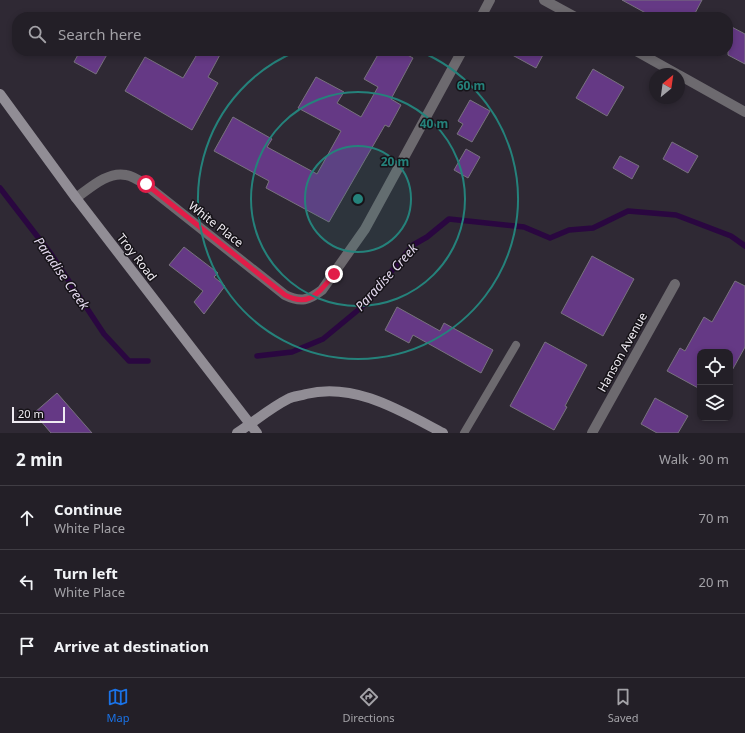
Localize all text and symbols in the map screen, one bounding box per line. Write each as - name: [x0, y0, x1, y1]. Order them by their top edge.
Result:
- search box: [12, 12, 733, 56]
- icon: search: [26, 23, 48, 45]
- text: Search here: [58, 24, 141, 44]
- north arrow: [649, 68, 685, 104]
- text: 60 m: [457, 77, 485, 94]
- text: 40 m: [420, 115, 448, 132]
- text: 20 m: [381, 153, 409, 170]
- route start: [137, 175, 155, 193]
- centre of rings: [351, 192, 365, 206]
- street label: White Place: [185, 197, 247, 251]
- street label: Troy Road: [113, 230, 161, 284]
- water label: Paradise Creek: [30, 233, 94, 314]
- water label: Paradise Creek: [351, 239, 422, 315]
- route end: [325, 265, 343, 283]
- street label: Hanson Avenue: [593, 309, 651, 395]
- map controls: [697, 349, 733, 421]
- button: locate: [697, 349, 733, 385]
- button: layers: [697, 385, 733, 421]
- scale bar: [12, 405, 65, 424]
- text: 20 m: [18, 406, 44, 421]
- text: 2 min: [16, 448, 63, 471]
- text: Walk · 90 m: [659, 450, 729, 468]
- text: Continue: [54, 499, 122, 519]
- icon: ahead: [16, 507, 38, 529]
- text: 70 m: [699, 509, 729, 527]
- text: White Place: [54, 519, 125, 537]
- text: Turn left: [54, 563, 118, 583]
- icon: left: [16, 571, 38, 593]
- text: 20 m: [699, 573, 729, 591]
- text: White Place: [54, 583, 125, 601]
- icon: arrive: [16, 635, 38, 657]
- text: Arrive at destination: [54, 636, 209, 656]
- tab: Map: [107, 686, 129, 725]
- tab: Directions: [342, 686, 395, 725]
- tab: Saved: [608, 686, 638, 725]

